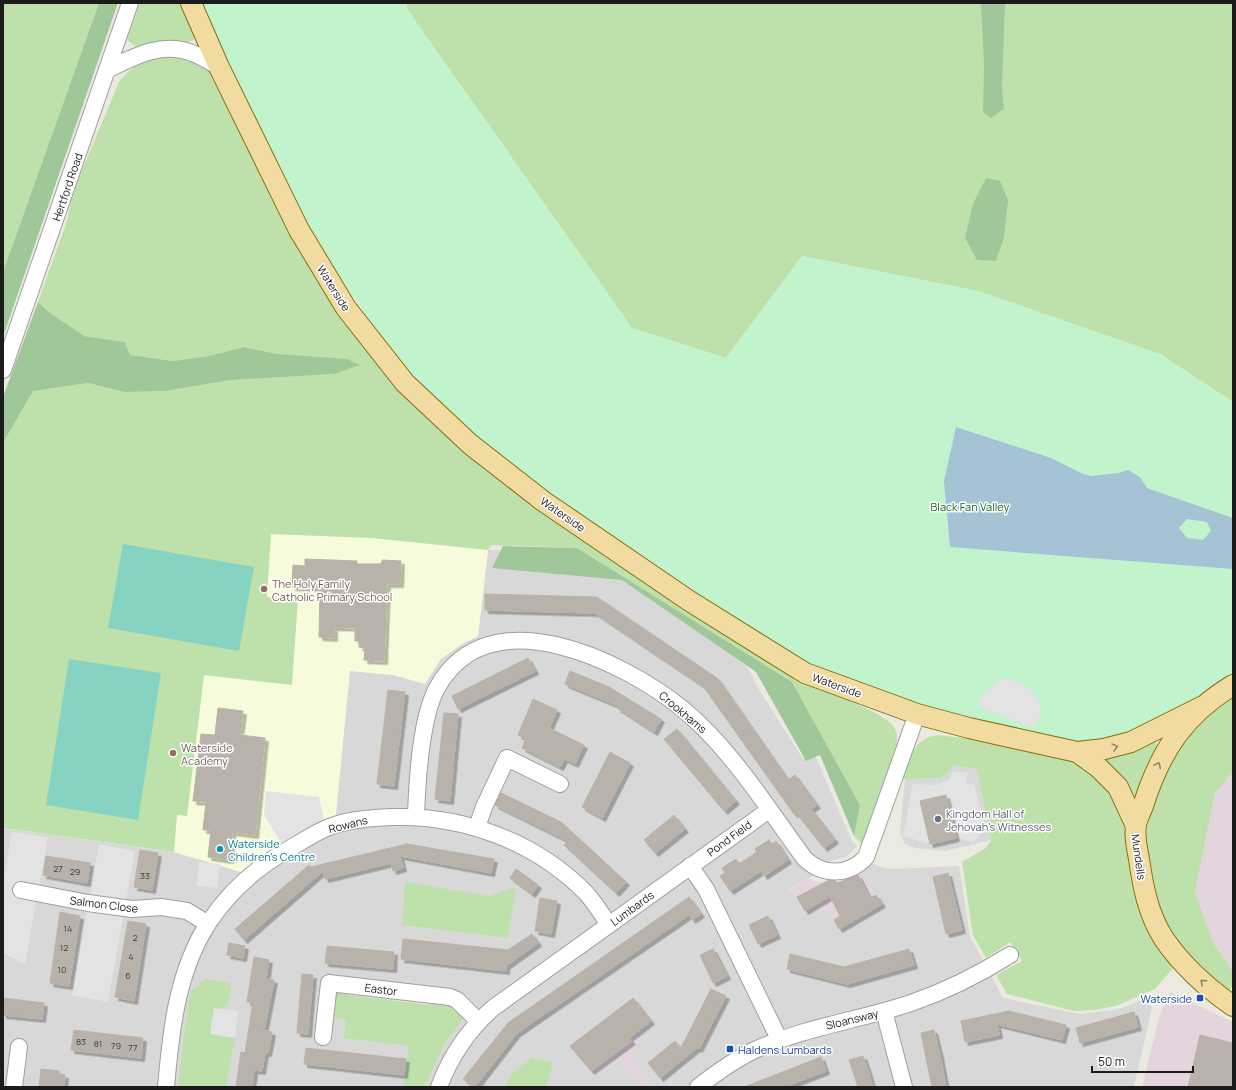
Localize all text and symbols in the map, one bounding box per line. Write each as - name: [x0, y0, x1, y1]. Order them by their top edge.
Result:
- street label: Hertford Road: [48, 151, 86, 223]
- street label: Waterside: [314, 262, 354, 314]
- street label: Waterside: [538, 493, 589, 535]
- park label: Black Fan Valley: [931, 499, 1010, 514]
- place label: The Holy Family Catholic Primary School: [272, 576, 392, 604]
- marker: The Holy Family Catholic Primary School: [259, 584, 269, 594]
- street label: Waterside: [810, 669, 864, 701]
- street label: Crookhams: [656, 688, 710, 737]
- place label: Waterside Academy: [181, 740, 233, 768]
- one-way arrow: [1112, 743, 1118, 751]
- marker: Waterside Academy: [168, 748, 178, 758]
- one-way arrow: [1153, 762, 1161, 769]
- place label: Kingdom Hall of Jehovah's Witnesses: [946, 806, 1052, 834]
- street label: Rowans: [327, 812, 369, 836]
- marker: Kingdom Hall of Jehovah's Witnesses: [933, 814, 943, 824]
- street label: Pond Field: [704, 817, 754, 859]
- street label: Mundells: [1128, 833, 1150, 881]
- place label: Waterside Children's Centre: [228, 836, 316, 864]
- marker: Waterside Children's Centre: [215, 844, 225, 854]
- house number: 27: [53, 862, 63, 875]
- house number: 29: [70, 865, 80, 878]
- house number: 33: [140, 869, 150, 882]
- street label: Lumbards: [607, 887, 657, 929]
- street label: Salmon Close: [69, 892, 140, 916]
- house number: 14: [64, 922, 72, 935]
- house number: 2: [132, 931, 138, 944]
- house number: 12: [60, 941, 68, 954]
- house number: 4: [128, 950, 134, 963]
- house number: 10: [58, 963, 67, 976]
- house number: 6: [125, 969, 131, 982]
- one-way arrow: [1200, 979, 1208, 986]
- street label: Eastor: [364, 980, 398, 998]
- place label: Waterside: [1140, 991, 1193, 1006]
- marker: Waterside: [1195, 993, 1205, 1003]
- street label: Sloansway: [824, 1005, 880, 1033]
- house number: 83: [76, 1035, 86, 1048]
- house number: 81: [94, 1037, 102, 1050]
- house number: 79: [111, 1039, 121, 1052]
- house number: 77: [128, 1041, 138, 1054]
- place label: Haldens Lumbards: [738, 1042, 832, 1057]
- marker: Haldens Lumbards: [725, 1044, 735, 1054]
- scale bar: [1092, 1048, 1193, 1074]
- text: 50 m: [1098, 1053, 1125, 1070]

